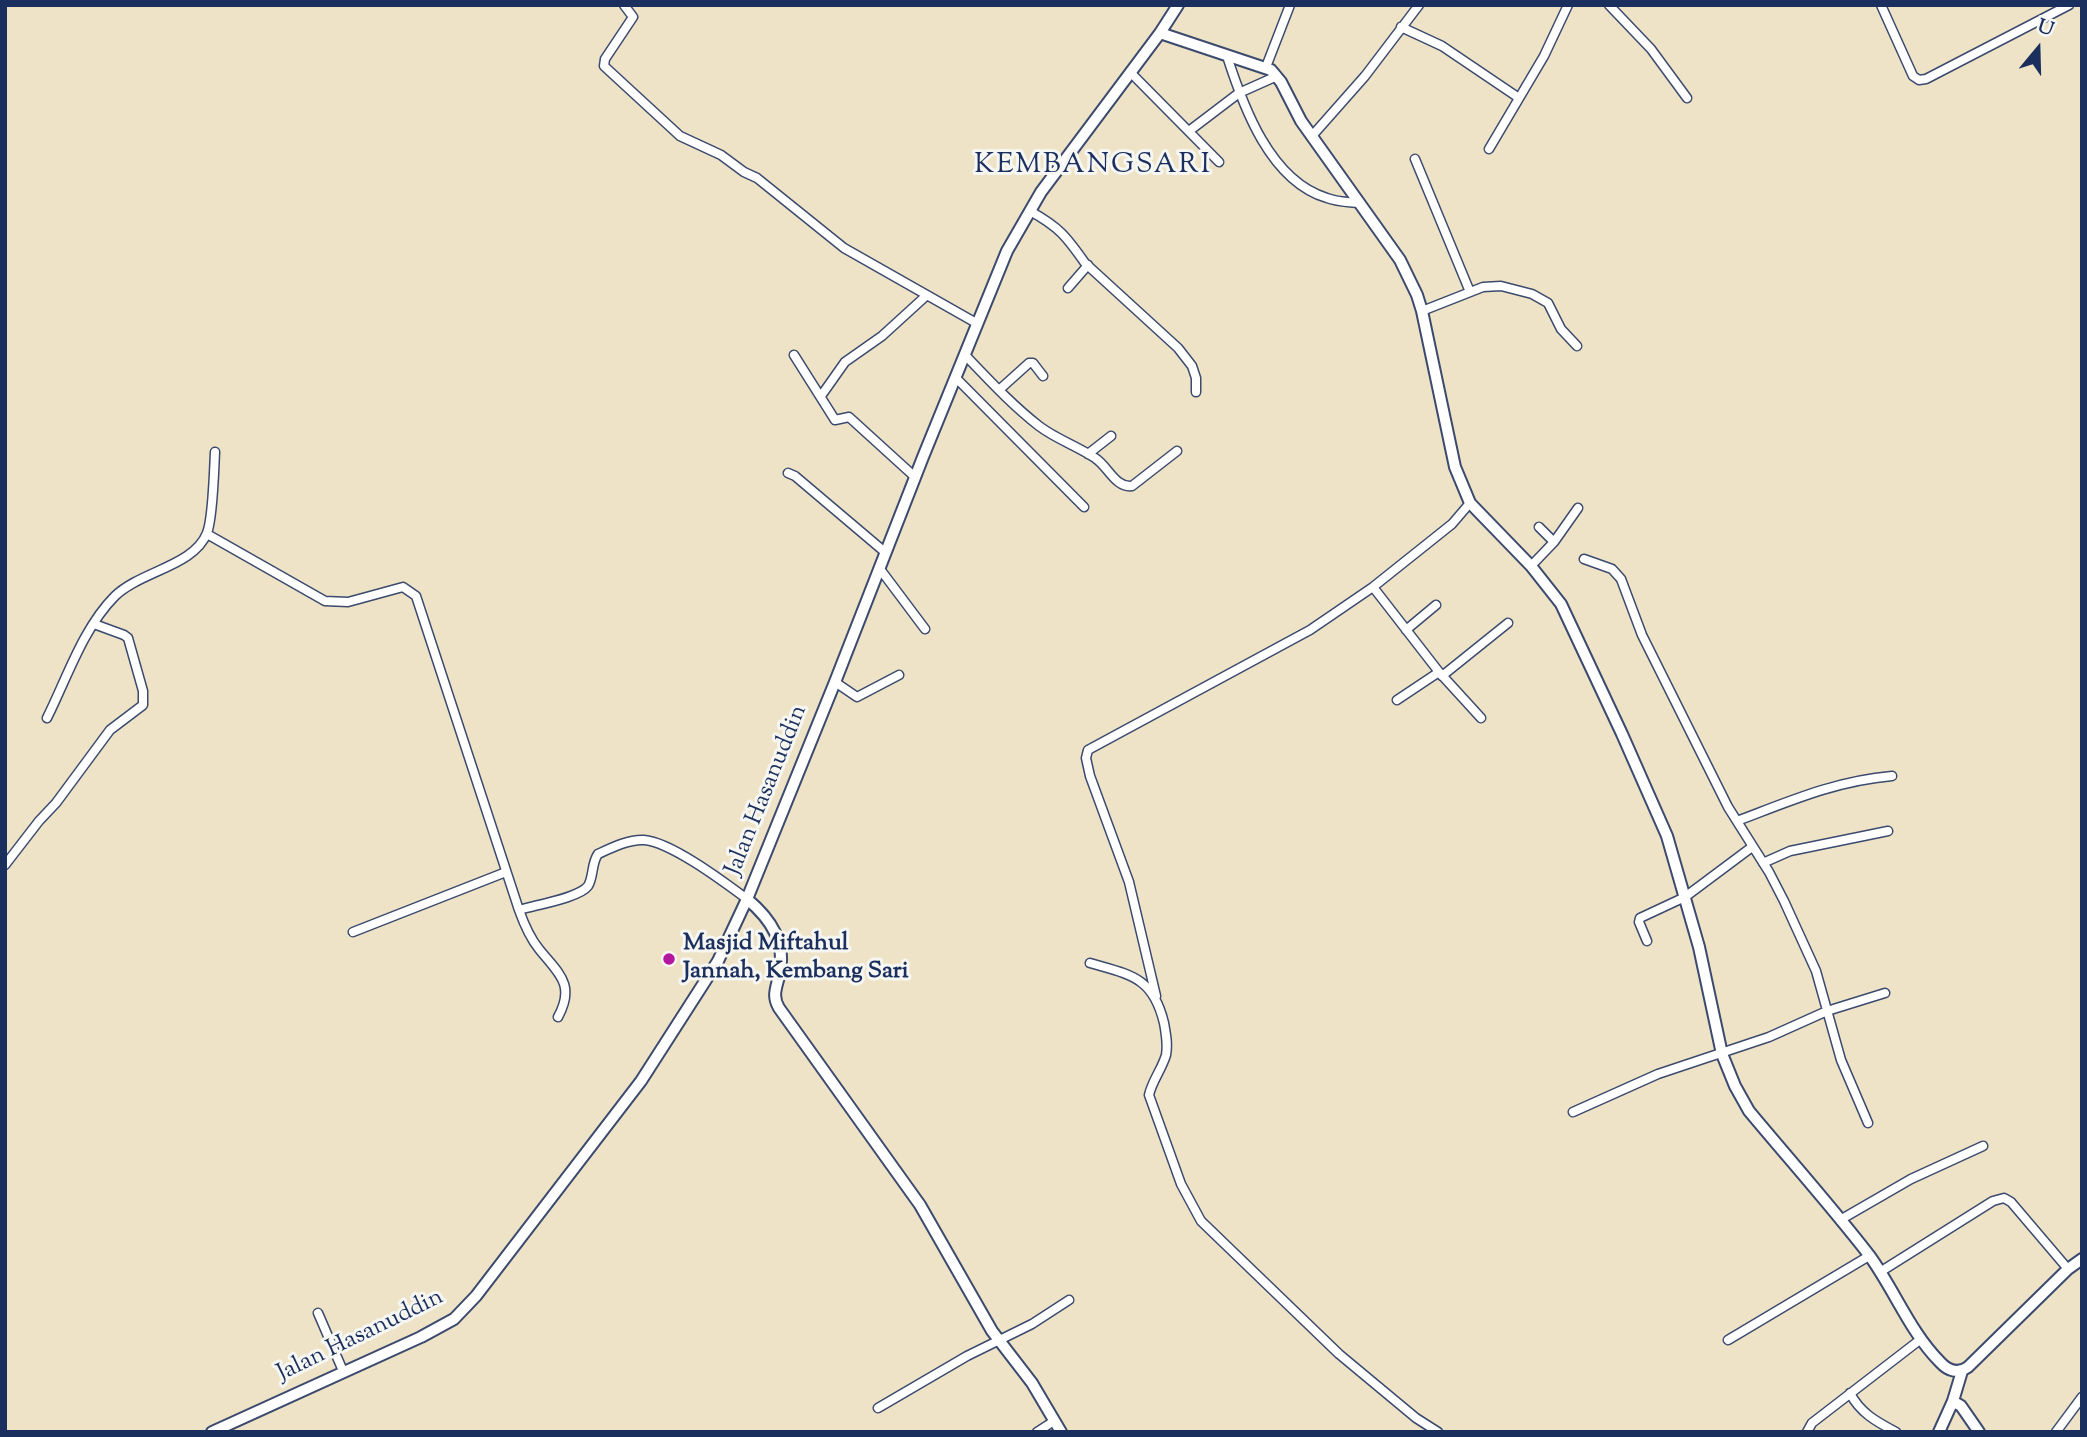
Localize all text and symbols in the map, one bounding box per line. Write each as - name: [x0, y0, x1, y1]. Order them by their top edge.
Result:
- text: U: [2033, 13, 2057, 44]
- north arrow: [2003, 14, 2073, 84]
- district label: KEMBANGSARI: [976, 150, 1210, 184]
- street label: Jalan Hasanuddin: [721, 702, 815, 880]
- place label: Masjid Miftahul Jannah, Kembang Sari: [683, 931, 909, 987]
- marker: Masjid Miftahul Jannah, Kembang Sari: [661, 951, 677, 967]
- street label: Jalan Hasanuddin: [273, 1284, 449, 1390]

